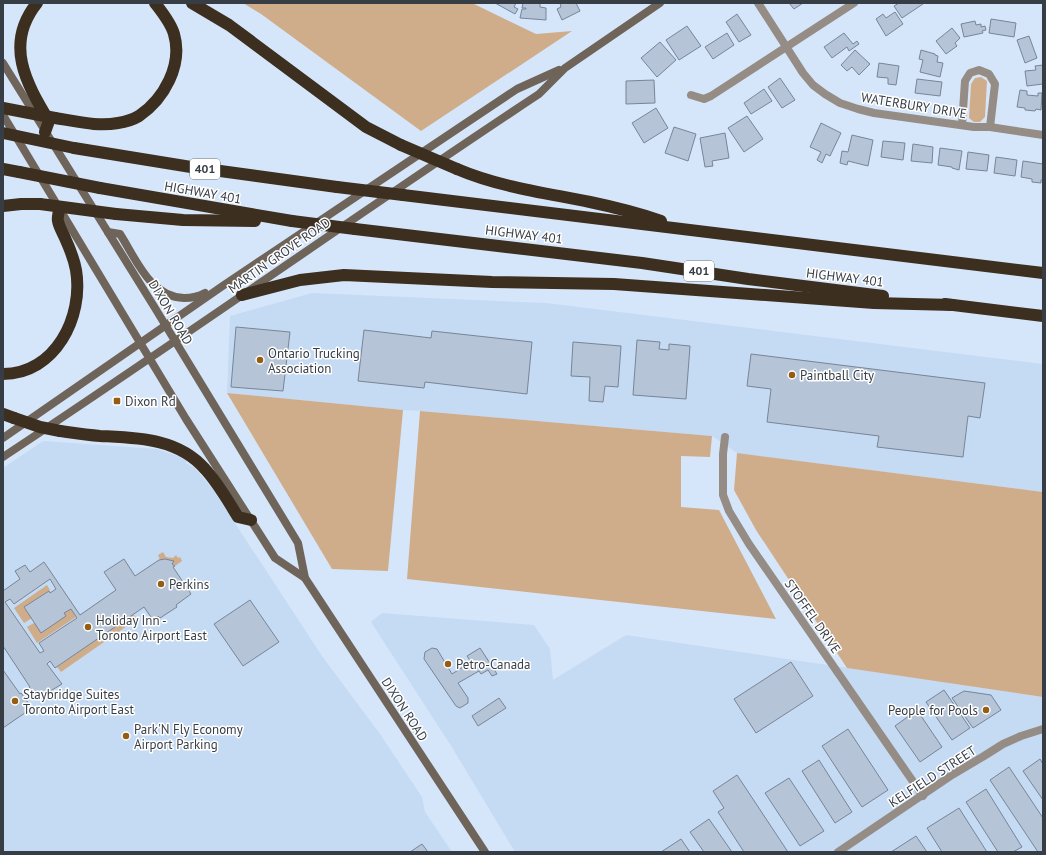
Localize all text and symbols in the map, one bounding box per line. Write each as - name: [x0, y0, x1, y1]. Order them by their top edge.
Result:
- street label: WATERBURY DRIVE: [860, 89, 968, 122]
- road number: 401: [190, 159, 220, 179]
- street label: HIGHWAY 401: [163, 177, 243, 208]
- street label: MARTIN GROVE ROAD: [225, 214, 334, 297]
- street label: HIGHWAY 401: [484, 221, 564, 248]
- road number: 401: [684, 261, 714, 281]
- street label: HIGHWAY 401: [805, 264, 885, 291]
- street label: DIXON ROAD: [145, 277, 197, 348]
- place label: Ontario Trucking Association: [268, 345, 360, 377]
- marker: Ontario Trucking Association: [255, 355, 265, 365]
- place label: Paintball City: [800, 367, 874, 384]
- marker: Paintball City: [787, 370, 797, 380]
- place label: Dixon Rd: [125, 393, 176, 410]
- marker: Dixon Rd: [112, 396, 122, 406]
- place label: Perkins: [169, 576, 209, 593]
- street label: STOFFEL DRIVE: [781, 576, 844, 657]
- marker: Perkins: [156, 579, 166, 589]
- place label: Holiday Inn - Toronto Airport East: [96, 612, 207, 644]
- marker: Holiday Inn - Toronto Airport East: [83, 622, 93, 632]
- place label: Petro-Canada: [456, 656, 531, 673]
- marker: Petro-Canada: [443, 659, 453, 669]
- street label: DIXON ROAD: [378, 674, 431, 744]
- place label: Staybridge Suites Toronto Airport East: [23, 686, 134, 718]
- marker: Staybridge Suites Toronto Airport East: [10, 696, 20, 706]
- place label: People for Pools: [888, 702, 978, 719]
- marker: People for Pools: [981, 705, 991, 715]
- place label: Park'N Fly Economy Airport Parking: [134, 721, 243, 753]
- marker: Park'N Fly Economy Airport Parking: [121, 731, 131, 741]
- street label: KELFIELD STREET: [885, 742, 979, 811]

